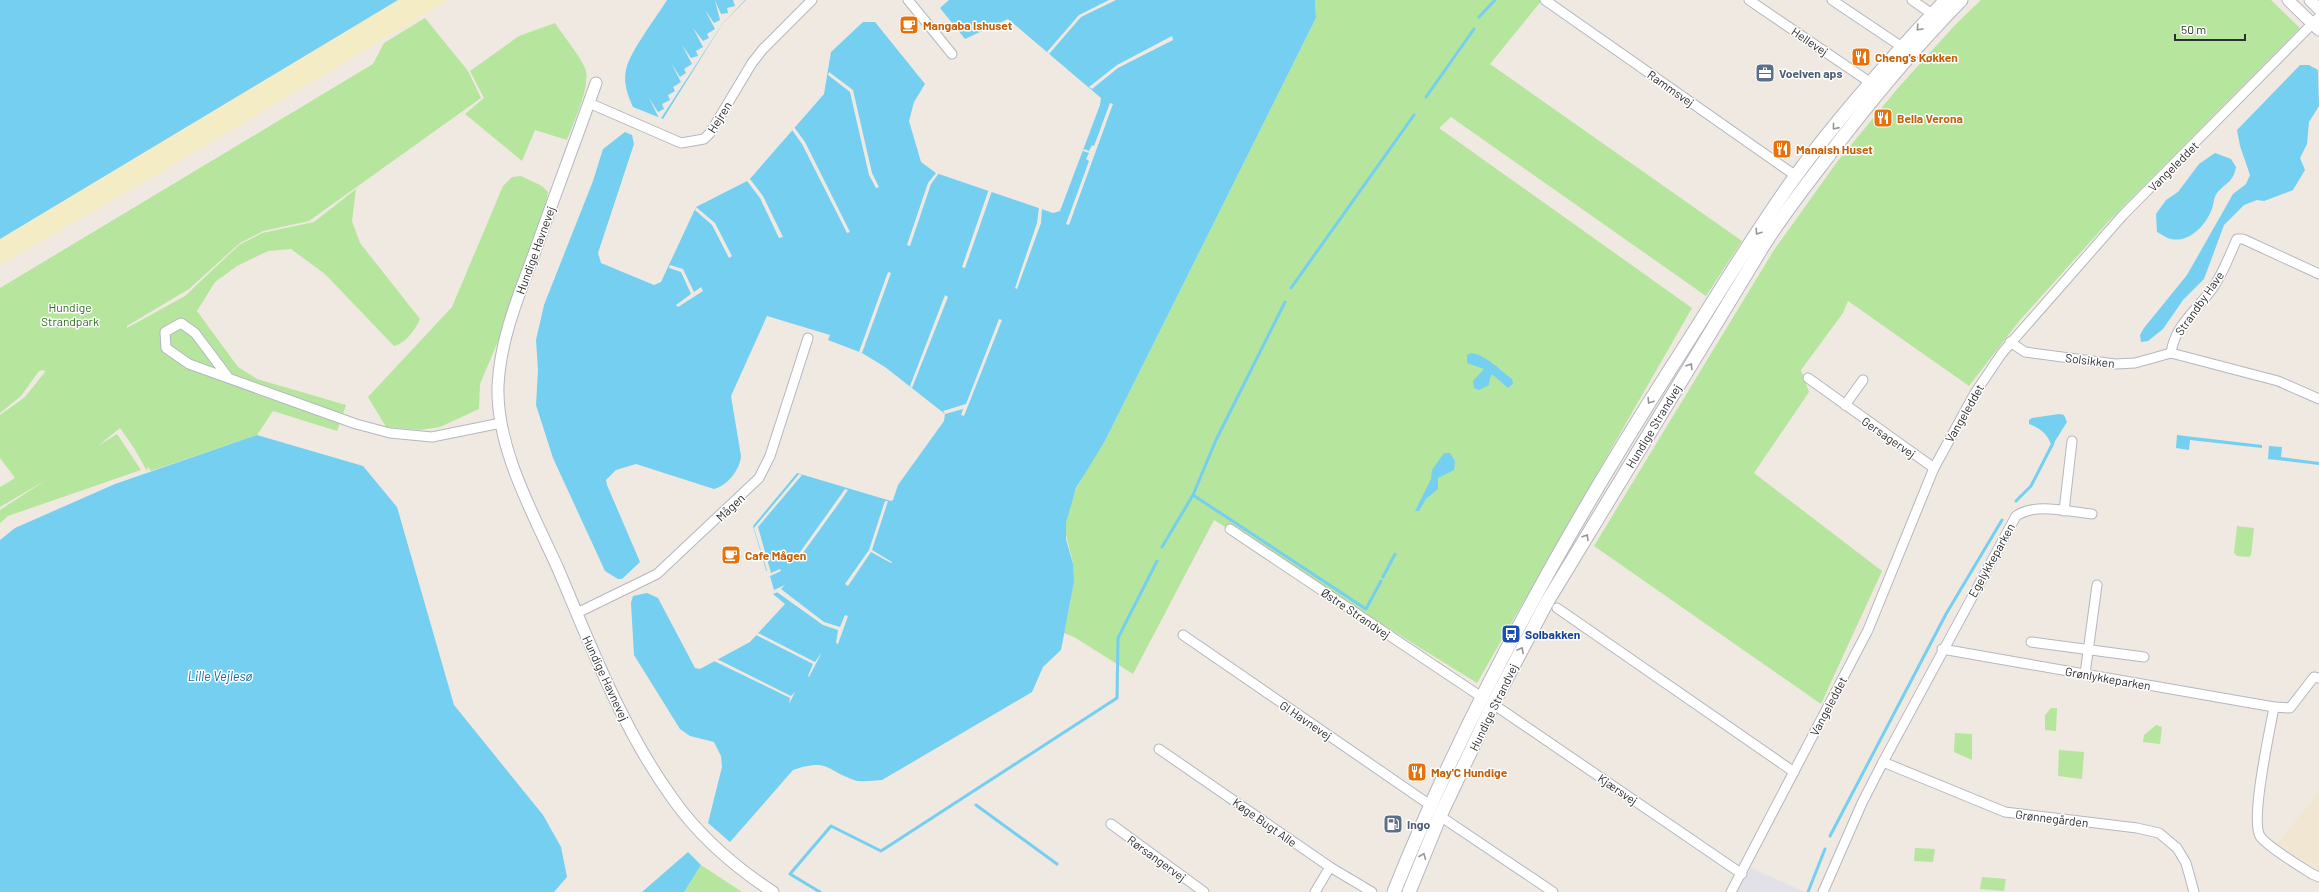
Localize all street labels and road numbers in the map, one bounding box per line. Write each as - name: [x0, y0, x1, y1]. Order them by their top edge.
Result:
- street label: Hellevej: [1789, 24, 1831, 58]
- street label: Rammsvej: [1645, 67, 1697, 109]
- street label: Hejren: [704, 99, 734, 135]
- street label: Vangeleddet: [2145, 138, 2201, 194]
- street label: Hundige Havnevej: [513, 204, 557, 296]
- street label: Strandby Have: [2172, 268, 2226, 338]
- street label: Solsikken: [2064, 350, 2116, 370]
- street label: Vangeleddet: [1942, 381, 1986, 445]
- street label: Hundige Strandvej: [1623, 382, 1684, 470]
- street label: Gersagervej: [1859, 413, 1919, 461]
- street label: Mågen: [713, 490, 747, 524]
- street label: Egelykkeparken: [1965, 521, 2017, 599]
- street label: Østre Strandvej: [1319, 585, 1393, 641]
- street label: Hundige Havnevej: [580, 633, 632, 723]
- street label: Hundige Strandvej: [1466, 661, 1520, 753]
- street label: Grønlykkeparken: [2064, 664, 2152, 692]
- street label: Vangeleddet: [1807, 674, 1849, 738]
- street label: Gl Havnevej: [1277, 698, 1335, 742]
- street label: Kjærsvej: [1596, 771, 1641, 807]
- street label: Køge Bugt Alle: [1230, 795, 1300, 849]
- street label: Grønnegården: [2015, 807, 2089, 829]
- street label: Rørsangervej: [1125, 832, 1189, 884]

